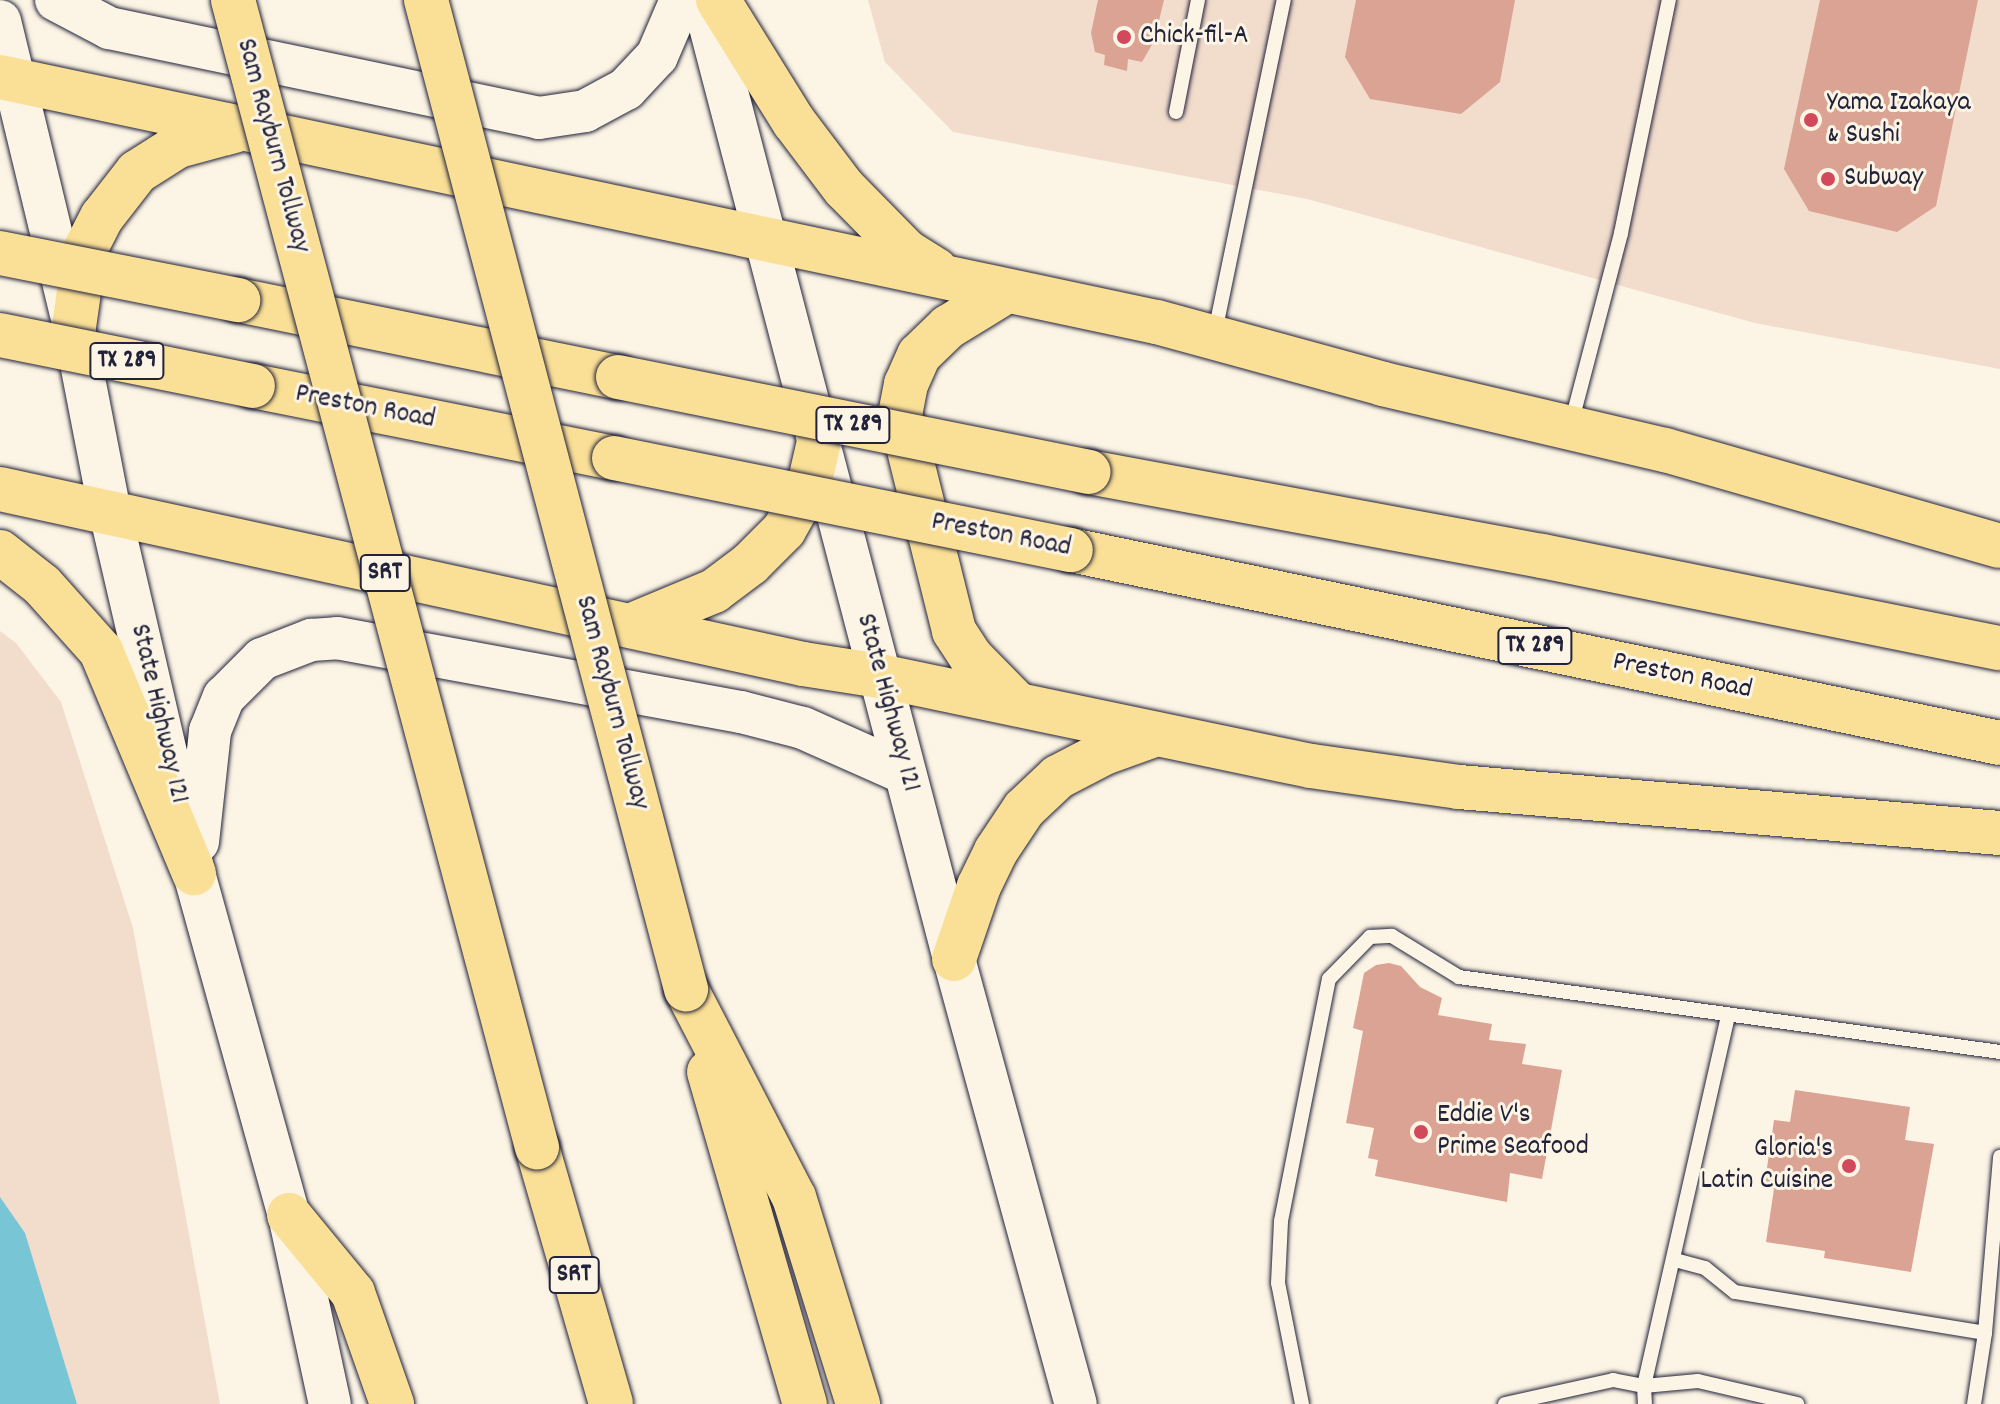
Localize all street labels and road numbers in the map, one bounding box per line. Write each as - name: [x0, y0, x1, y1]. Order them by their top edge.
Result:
- street label: Sam Rayburn Tollway: [227, 35, 317, 257]
- road number: TX 289: [89, 339, 165, 383]
- street label: Preston Road: [292, 378, 438, 438]
- road number: TX 289: [815, 403, 891, 447]
- street label: Preston Road: [928, 506, 1074, 566]
- road number: SRT: [359, 551, 411, 595]
- street label: Sam Rayburn Tollway: [566, 592, 656, 814]
- street label: State Highway 121: [847, 610, 927, 796]
- street label: State Highway 121: [121, 621, 195, 807]
- road number: TX 289: [1497, 624, 1573, 668]
- street label: Preston Road: [1609, 646, 1755, 708]
- road number: SRT: [548, 1253, 600, 1297]

